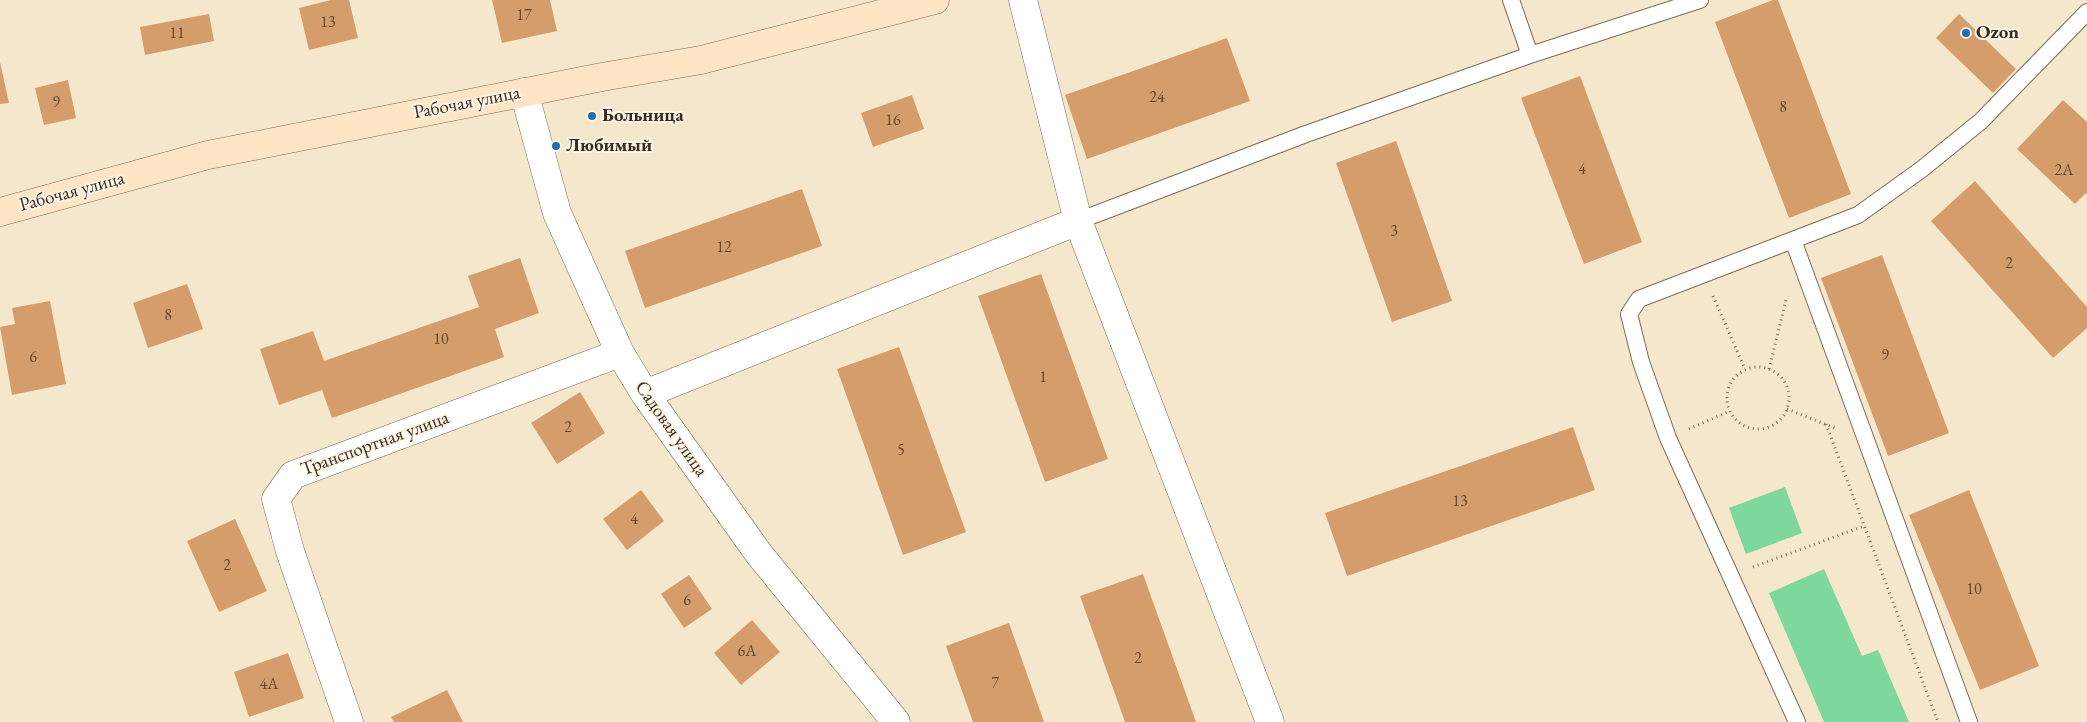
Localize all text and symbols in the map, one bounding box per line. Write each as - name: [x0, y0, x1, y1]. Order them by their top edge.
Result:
- house number: 17: [516, 6, 532, 26]
- house number: 13: [320, 13, 336, 33]
- place label: Ozon: [1976, 22, 2019, 44]
- house number: 11: [169, 24, 185, 44]
- marker: Ozon: [1960, 27, 1972, 39]
- street label: Рабочая улица: [412, 82, 522, 124]
- house number: 24: [1149, 88, 1165, 108]
- house number: 9: [52, 93, 60, 113]
- house number: 8: [1779, 98, 1787, 118]
- place label: Больница: [602, 105, 684, 127]
- marker: Больница: [586, 110, 598, 122]
- house number: 16: [885, 111, 901, 131]
- place label: Любимый: [566, 135, 652, 157]
- marker: Любимый: [550, 140, 562, 152]
- house number: 4: [1578, 160, 1586, 180]
- house number: 2А: [2055, 161, 2073, 181]
- street label: Рабочая улица: [17, 167, 127, 217]
- house number: 3: [1390, 222, 1398, 242]
- house number: 12: [716, 238, 732, 258]
- house number: 2: [2005, 254, 2013, 274]
- house number: 8: [164, 306, 172, 326]
- house number: 10: [433, 330, 449, 350]
- house number: 9: [1881, 346, 1889, 366]
- house number: 6: [29, 348, 37, 368]
- house number: 1: [1039, 368, 1047, 388]
- street label: Садовая улица: [630, 377, 712, 481]
- street label: Транспортная улица: [298, 407, 452, 481]
- house number: 2: [564, 418, 572, 438]
- house number: 5: [897, 441, 905, 461]
- house number: 13: [1452, 492, 1468, 512]
- house number: 4: [630, 510, 638, 530]
- house number: 2: [223, 556, 231, 576]
- house number: 10: [1966, 580, 1982, 600]
- house number: 6: [683, 591, 691, 611]
- house number: 6А: [738, 642, 756, 662]
- house number: 2: [1134, 649, 1142, 669]
- house number: 7: [991, 674, 999, 694]
- house number: 4А: [260, 675, 278, 695]

